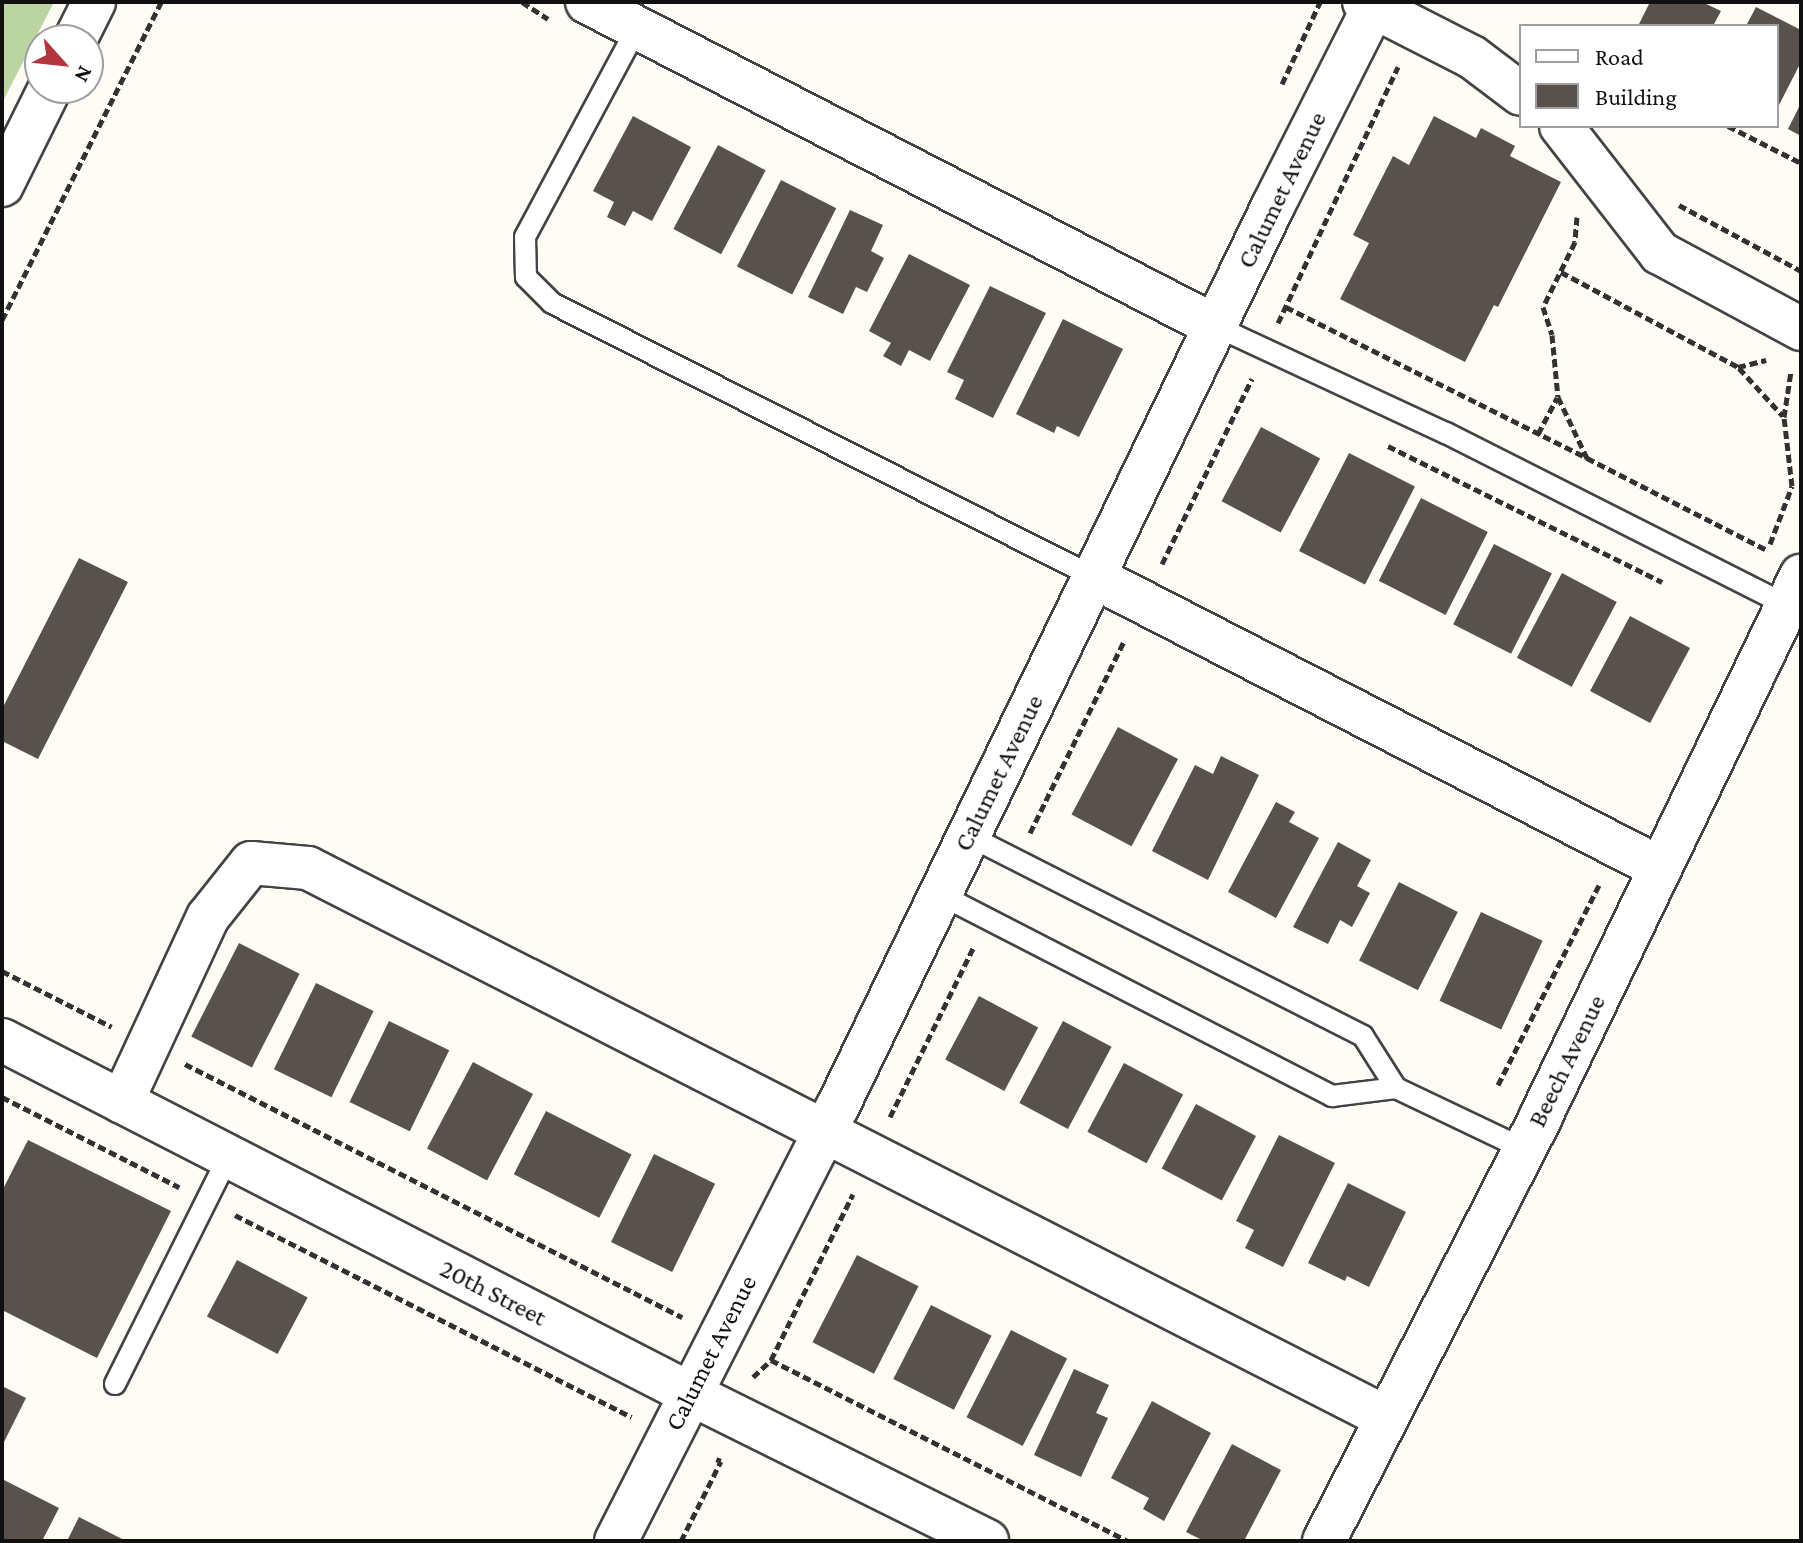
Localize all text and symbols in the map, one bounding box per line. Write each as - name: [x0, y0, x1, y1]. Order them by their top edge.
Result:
- north arrow: [24, 24, 104, 104]
- legend: [1519, 24, 1779, 128]
- text: Road: [1595, 43, 1644, 70]
- text: N: [70, 62, 99, 87]
- text: Building: [1595, 83, 1677, 110]
- street label: Calumet Avenue: [1231, 107, 1333, 273]
- street label: Calumet Avenue: [948, 690, 1050, 856]
- street label: Beech Avenue: [1522, 990, 1612, 1132]
- street label: 20th Street: [434, 1253, 552, 1333]
- street label: Calumet Avenue: [658, 1270, 764, 1436]

